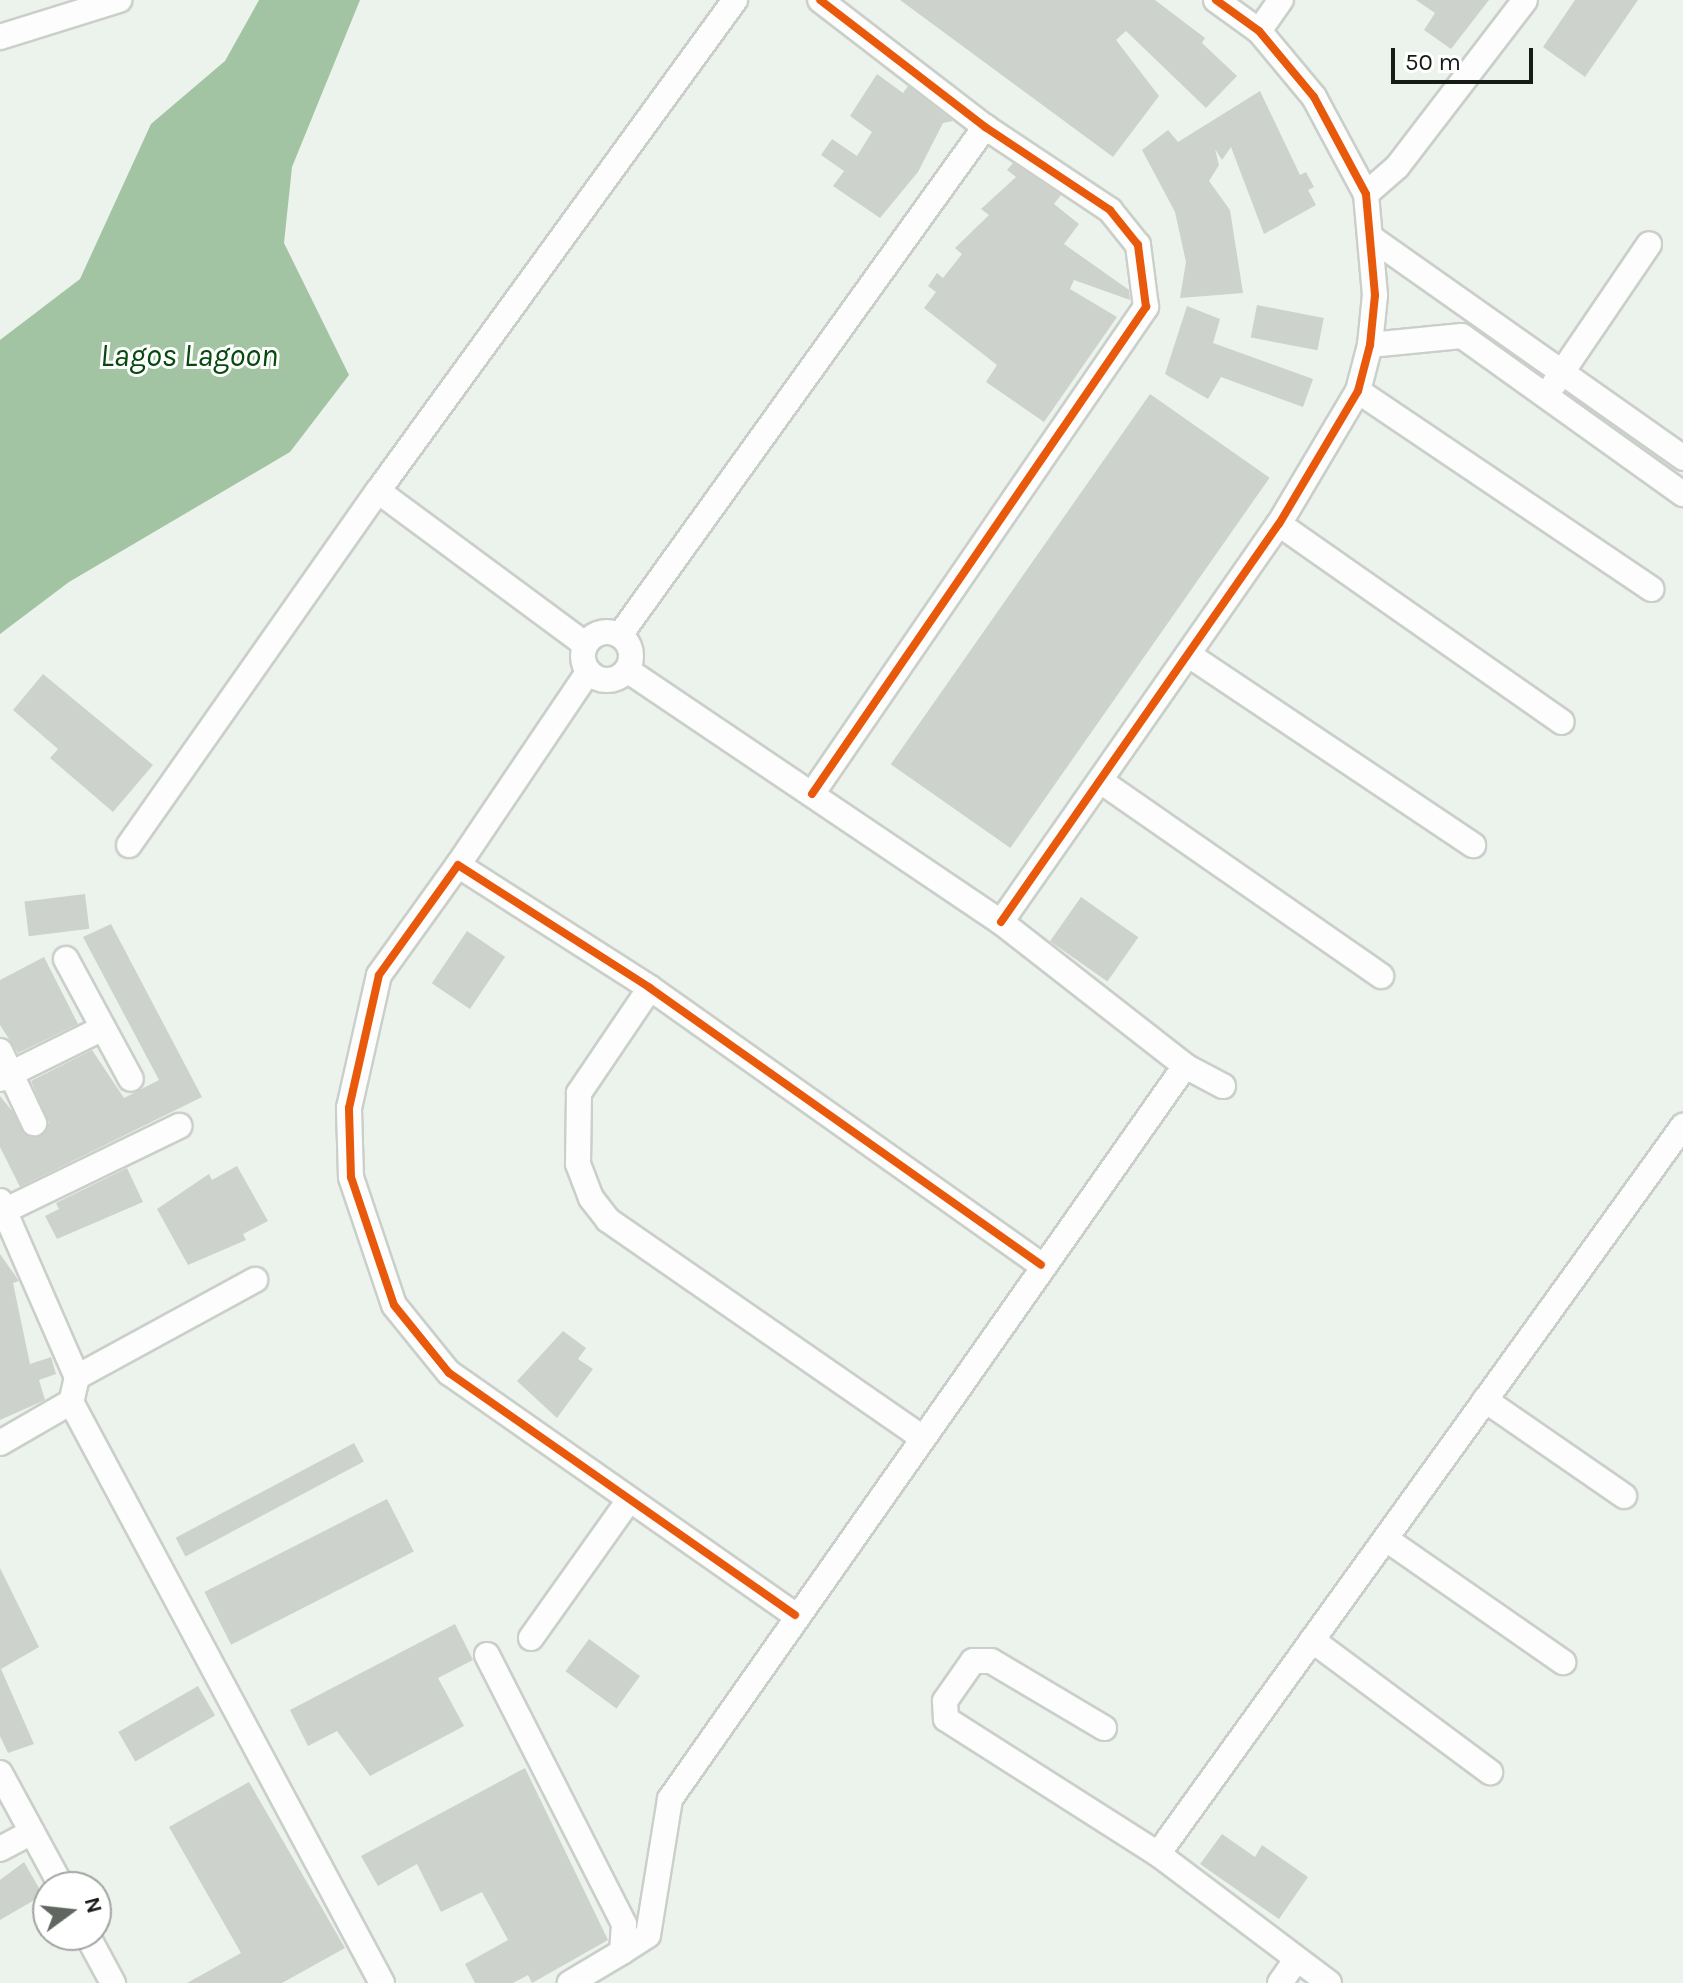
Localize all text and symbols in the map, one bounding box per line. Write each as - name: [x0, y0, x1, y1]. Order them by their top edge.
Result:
- scale bar: [1395, 32, 1537, 82]
- text: 50 m: [1405, 48, 1461, 76]
- water label: Lagos Lagoon: [100, 337, 278, 375]
- north arrow: [32, 1871, 112, 1951]
- text: N: [79, 1894, 108, 1916]

